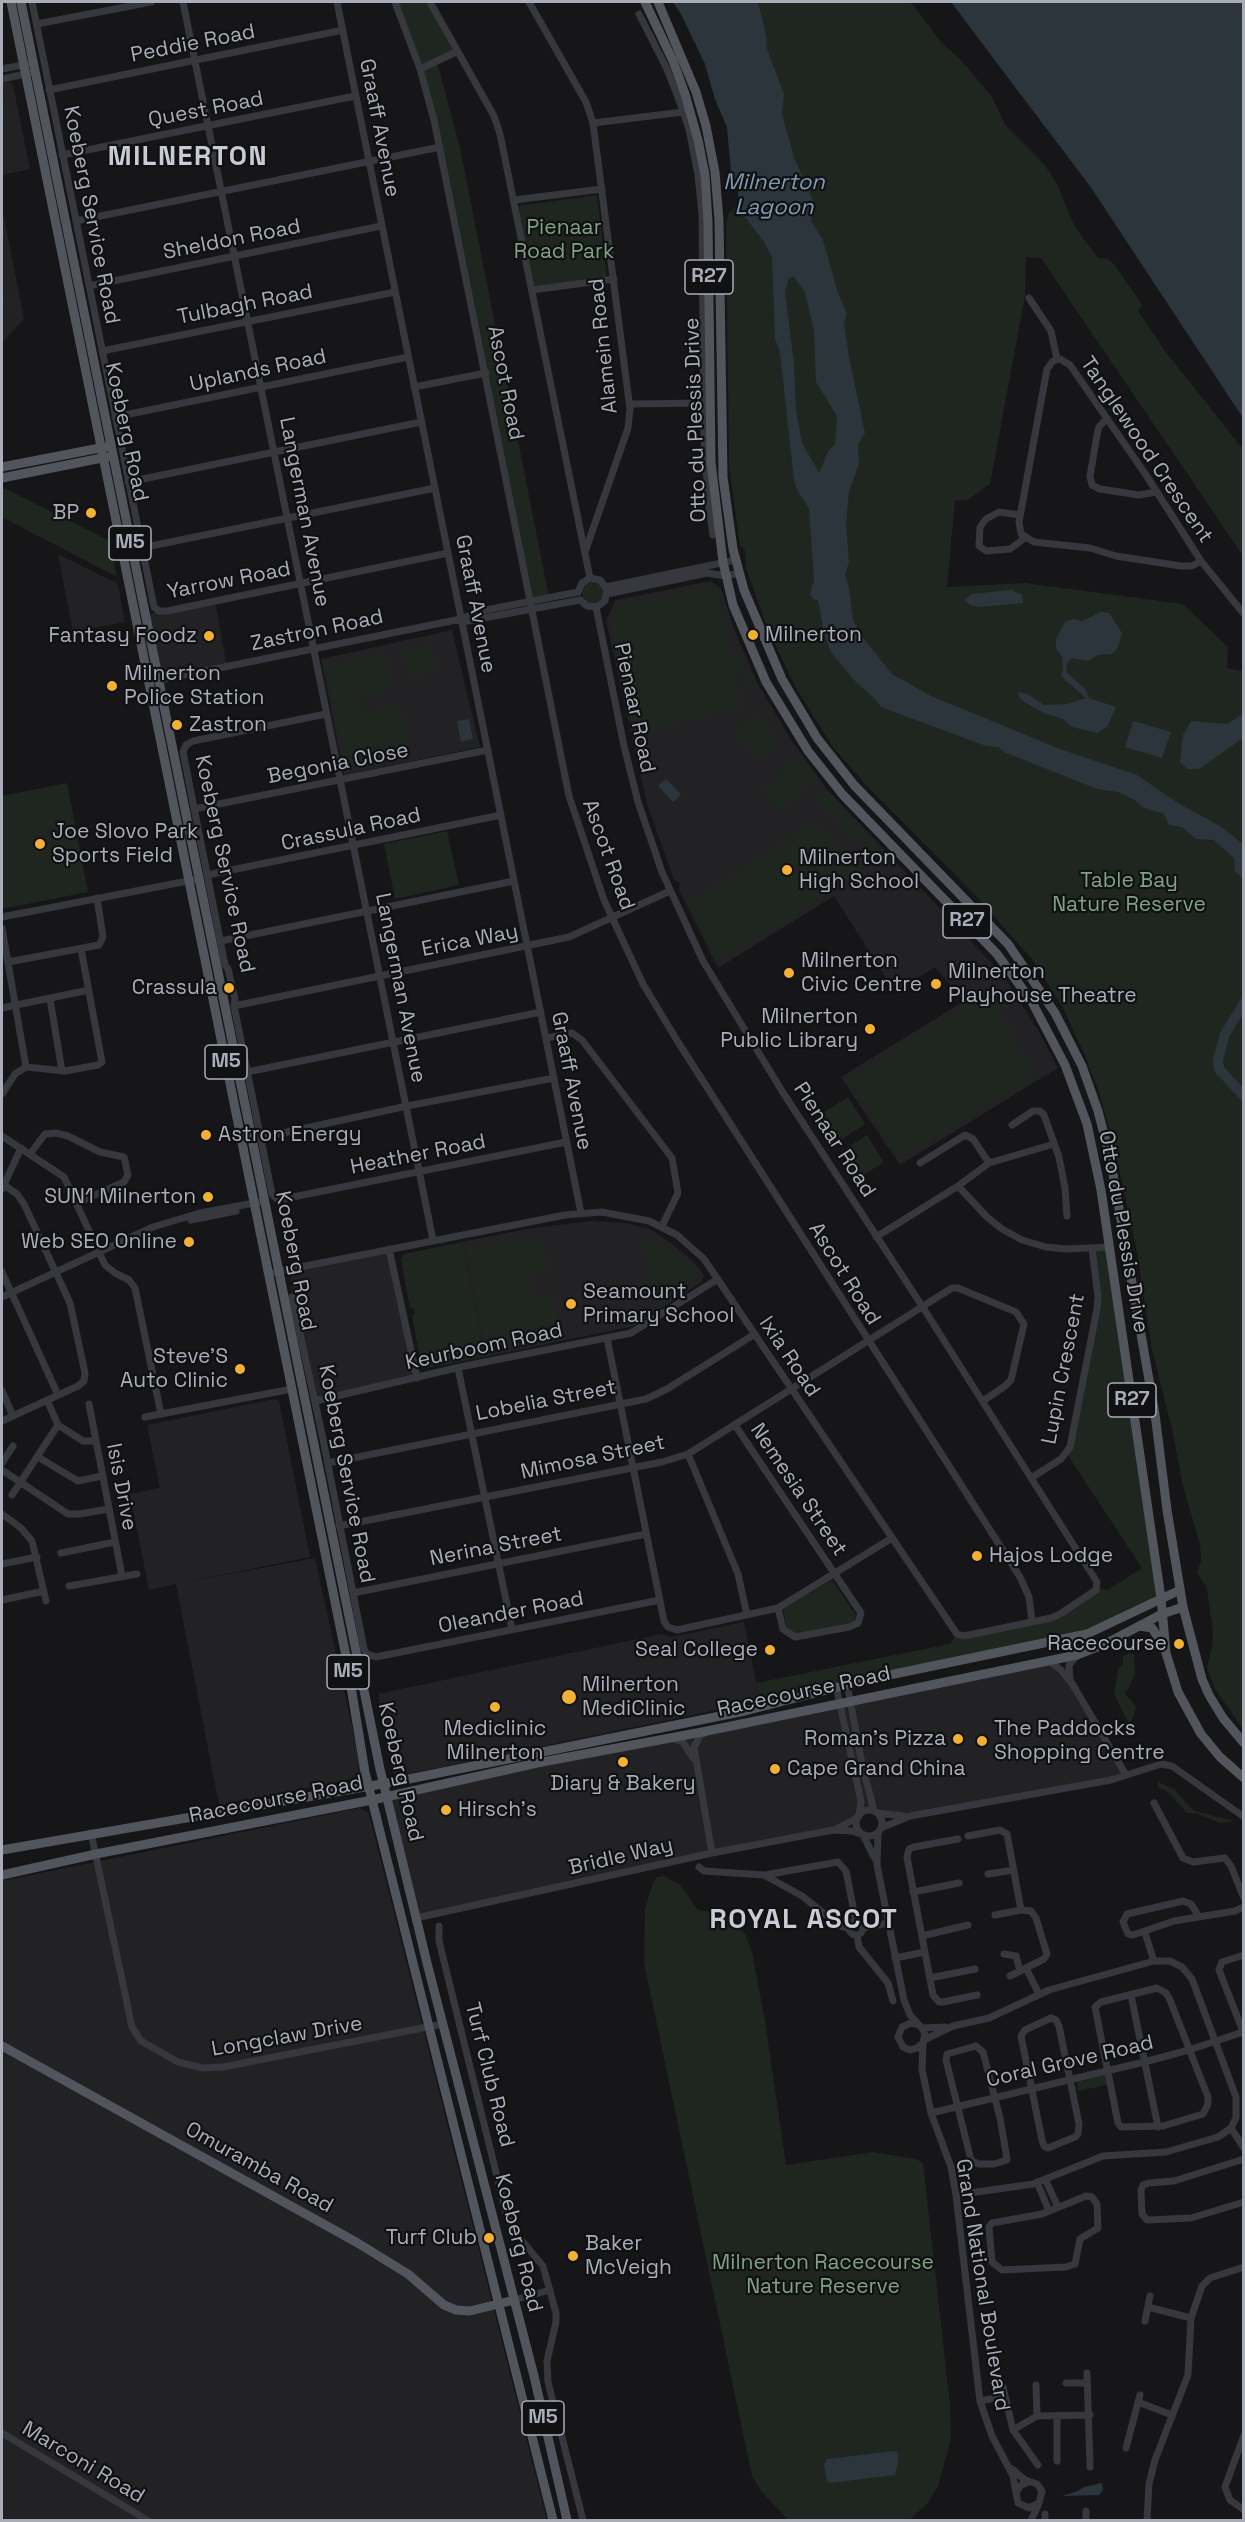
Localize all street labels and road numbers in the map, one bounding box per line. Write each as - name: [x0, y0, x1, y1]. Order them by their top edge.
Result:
- street label: Peddie Road: [129, 20, 257, 68]
- street label: Graaff Avenue: [353, 57, 405, 199]
- street label: Quest Road: [146, 86, 266, 134]
- street label: Koeberg Service Road: [57, 104, 125, 326]
- street label: Sheldon Road: [161, 214, 303, 266]
- road number: R27: [685, 260, 733, 294]
- street label: Alamein Road: [584, 277, 624, 415]
- street label: Tulbagh Road: [175, 280, 315, 330]
- street label: Otto du Plessis Drive: [680, 317, 712, 523]
- street label: Ascot Road: [482, 324, 528, 442]
- street label: Uplands Road: [187, 344, 329, 398]
- street label: Tanglewood Crescent: [1074, 352, 1218, 548]
- street label: Koeberg Road: [99, 360, 153, 504]
- street label: Langerman Avenue: [273, 415, 335, 609]
- road number: M5: [109, 526, 151, 560]
- street label: Graaff Avenue: [449, 533, 501, 675]
- street label: Yarrow Road: [165, 557, 293, 605]
- street label: Zastron Road: [248, 605, 386, 657]
- street label: Pienaar Road: [608, 641, 660, 775]
- street label: Begonia Close: [265, 738, 411, 790]
- street label: Koeberg Service Road: [189, 753, 259, 975]
- street label: Ascot Road: [576, 796, 640, 914]
- street label: Crassula Road: [279, 803, 423, 857]
- street label: Langerman Avenue: [369, 891, 431, 1085]
- road number: R27: [943, 904, 991, 938]
- street label: Erica Way: [420, 919, 520, 963]
- street label: Graaff Avenue: [545, 1010, 597, 1152]
- road number: M5: [205, 1045, 247, 1079]
- street label: Pienaar Road: [787, 1078, 881, 1202]
- street label: Otto du Plessis Drive: [1093, 1129, 1153, 1335]
- street label: Heather Road: [348, 1130, 488, 1180]
- street label: Koeberg Road: [269, 1189, 321, 1333]
- street label: Ascot Road: [803, 1218, 885, 1330]
- street label: Lupin Crescent: [1037, 1292, 1091, 1446]
- street label: Ixia Road: [753, 1312, 825, 1402]
- street label: Keurboom Road: [403, 1318, 565, 1376]
- street label: Koeberg Service Road: [312, 1363, 380, 1585]
- street label: Lobelia Street: [474, 1375, 618, 1427]
- road number: R27: [1108, 1383, 1156, 1417]
- street label: Nemesia Street: [744, 1419, 852, 1561]
- street label: Mimosa Street: [518, 1430, 668, 1486]
- street label: Isis Drive: [100, 1441, 142, 1533]
- street label: Nerina Street: [428, 1522, 564, 1572]
- street label: Oleander Road: [436, 1587, 586, 1639]
- road number: M5: [327, 1655, 369, 1689]
- street label: Racecourse Road: [715, 1661, 893, 1723]
- street label: Koeberg Road: [372, 1700, 428, 1844]
- street label: Racecourse Road: [187, 1771, 365, 1829]
- street label: Bridle Way: [566, 1833, 676, 1881]
- street label: Turf Club Road: [459, 2000, 519, 2150]
- street label: Longclaw Drive: [210, 2011, 364, 2063]
- street label: Coral Grove Road: [984, 2031, 1156, 2093]
- street label: Omuramba Road: [181, 2117, 337, 2219]
- street label: Grand National Boulevard: [950, 2157, 1014, 2413]
- street label: Koeberg Road: [489, 2171, 547, 2315]
- road number: M5: [522, 2401, 564, 2435]
- street label: Marconi Road: [17, 2417, 149, 2509]

